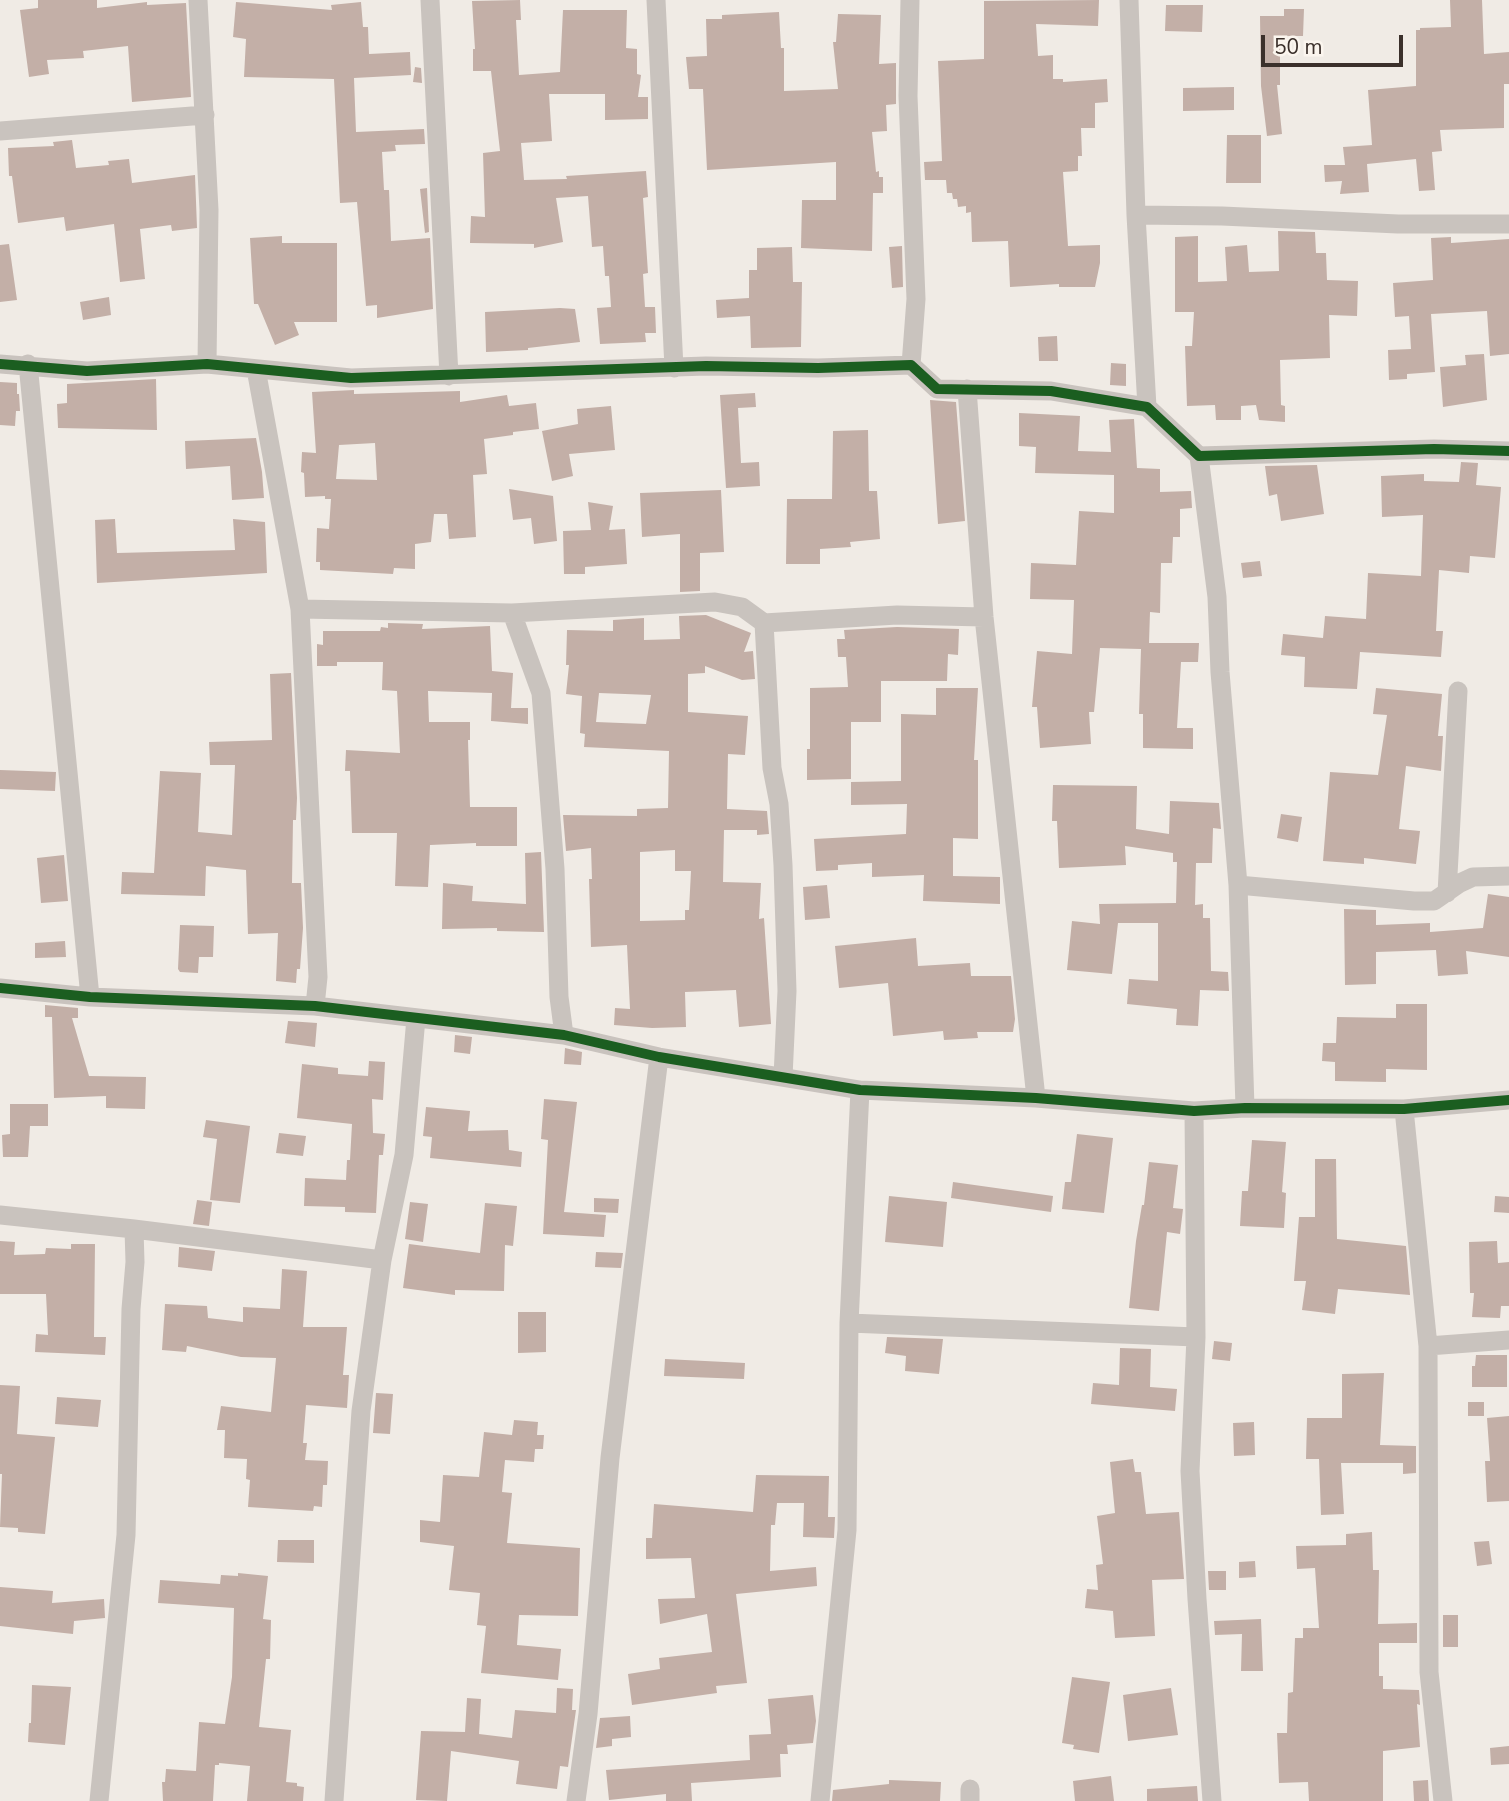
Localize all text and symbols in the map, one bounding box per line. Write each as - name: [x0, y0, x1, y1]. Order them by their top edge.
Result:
- scale bar: [1264, 21, 1406, 65]
- text: 50 m: [1274, 33, 1323, 61]

